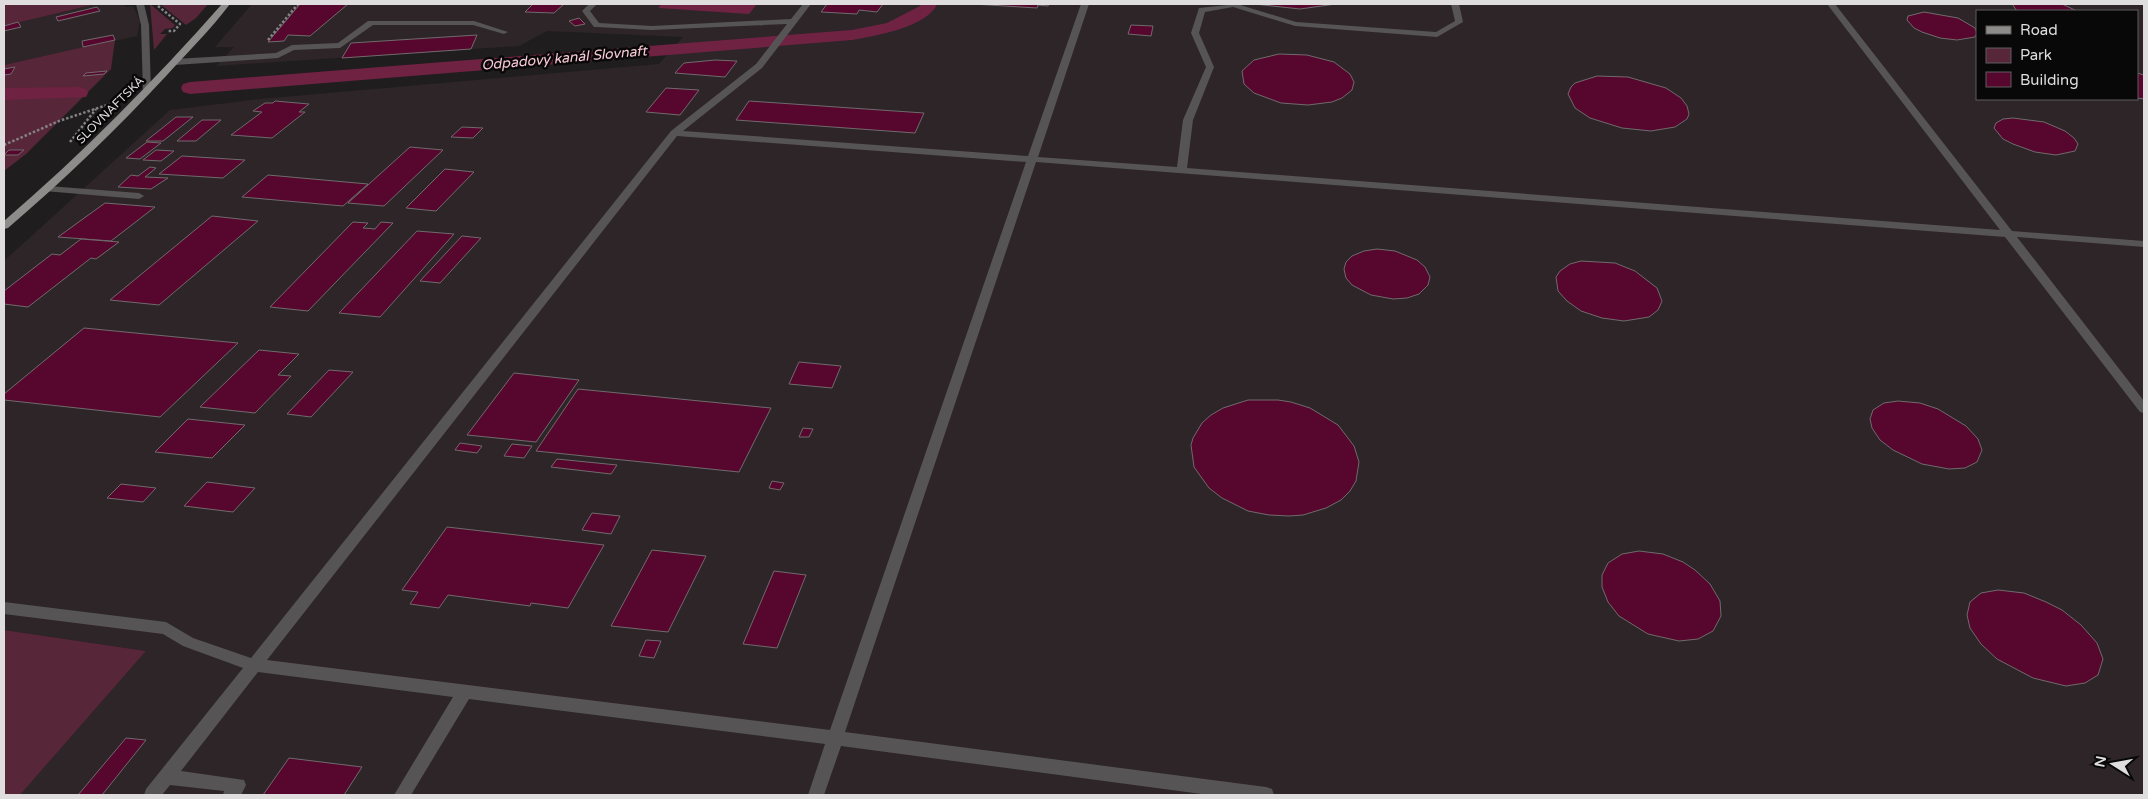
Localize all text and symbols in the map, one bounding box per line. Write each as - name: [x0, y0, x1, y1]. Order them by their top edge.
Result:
- legend: [1976, 10, 2138, 100]
- text: Road: [2020, 21, 2058, 39]
- water label: Odpadový kanál Slovnaft: [481, 42, 649, 74]
- text: Park: [2020, 46, 2052, 64]
- text: Building: [2020, 71, 2079, 89]
- street label: SLOVNAFTSKÁ: [73, 73, 147, 147]
- north arrow: [2088, 739, 2138, 789]
- text: N: [2091, 754, 2110, 769]

